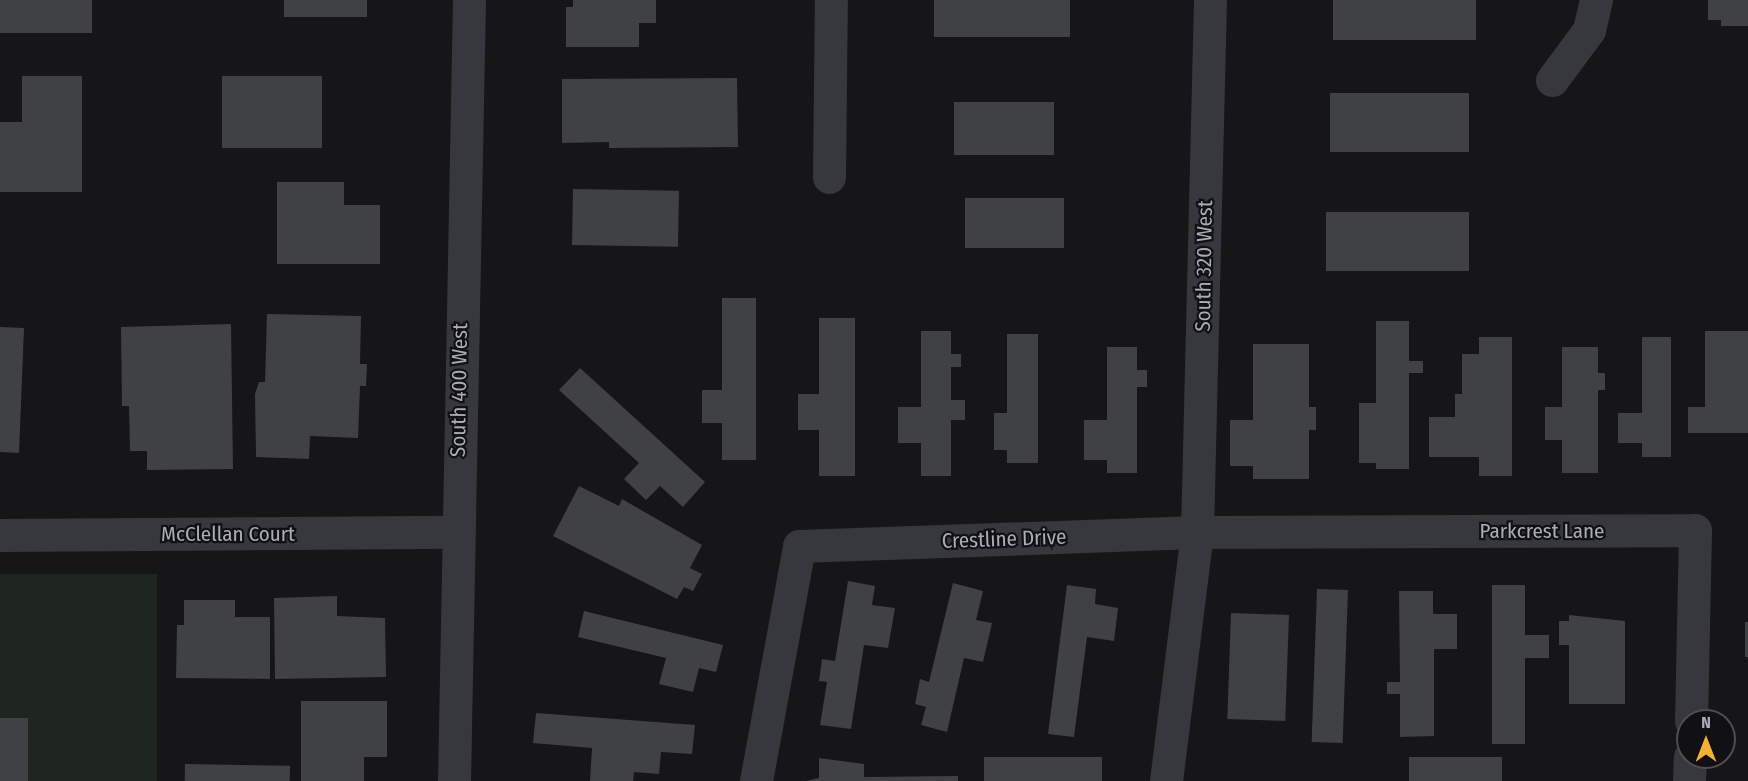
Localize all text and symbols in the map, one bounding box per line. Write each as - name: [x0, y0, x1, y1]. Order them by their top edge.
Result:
- street label: South 320 West: [1190, 200, 1218, 332]
- street label: South 400 West: [445, 323, 473, 457]
- street label: Parkcrest Lane: [1480, 518, 1604, 544]
- street label: McClellan Court: [161, 521, 295, 547]
- street label: Crestline Drive: [941, 524, 1067, 554]
- north arrow: [1676, 709, 1736, 769]
- text: N: [1701, 713, 1711, 732]

